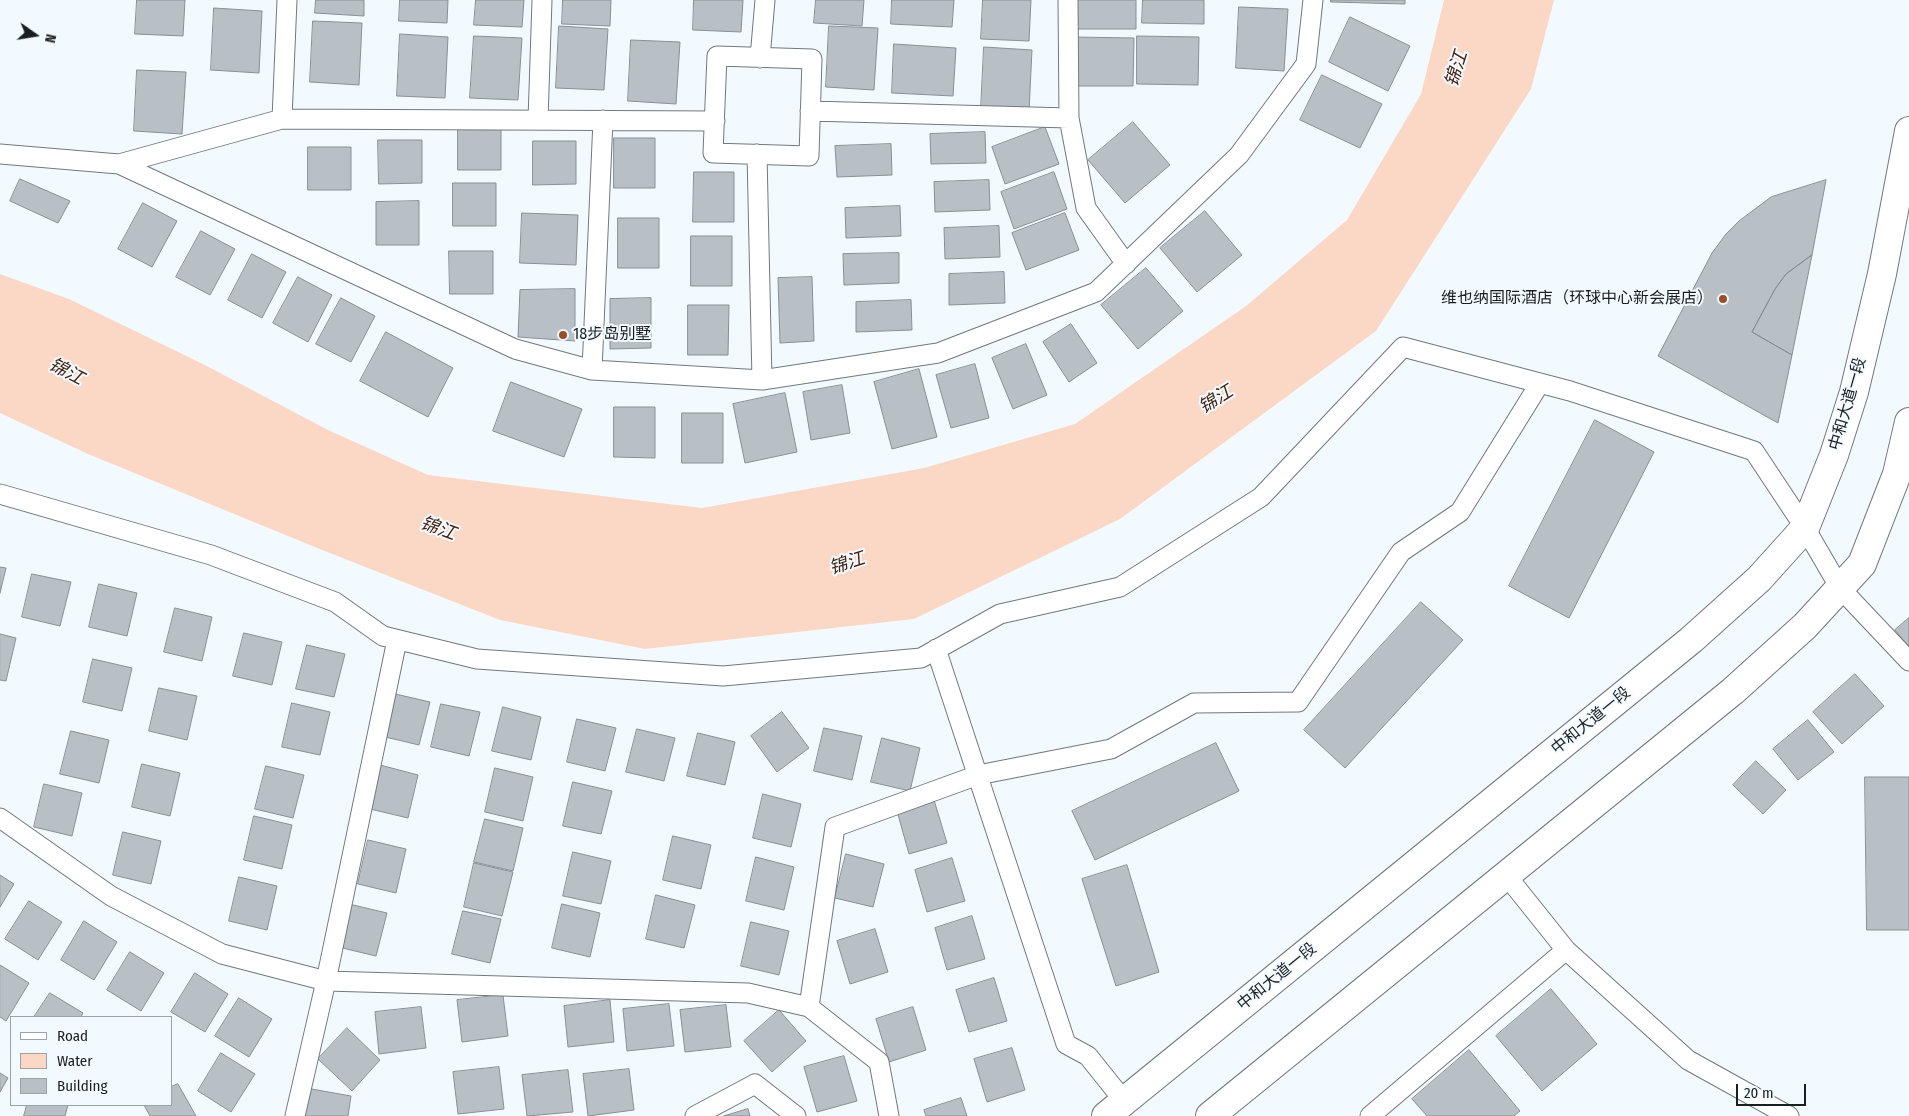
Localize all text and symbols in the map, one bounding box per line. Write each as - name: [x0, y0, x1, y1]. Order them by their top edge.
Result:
- north arrow: [10, 10, 60, 60]
- text: N: [41, 32, 59, 44]
- water label: 锦江: [1441, 49, 1473, 89]
- place label: 维也纳国际酒店（环球中心新会展店）: [1441, 289, 1713, 309]
- marker: 维也纳国际酒店（环球中心新会展店）: [1717, 293, 1729, 305]
- place label: 18步岛别墅: [573, 325, 651, 345]
- marker: 18步岛别墅: [557, 329, 569, 341]
- water label: 锦江: [45, 354, 87, 390]
- street label: 中和大道一段: [1826, 355, 1870, 453]
- water label: 锦江: [1195, 381, 1237, 419]
- water label: 锦江: [417, 513, 459, 545]
- water label: 锦江: [827, 548, 867, 580]
- street label: 中和大道一段: [1548, 683, 1634, 759]
- street label: 中和大道一段: [1234, 939, 1320, 1015]
- legend: [10, 1016, 172, 1106]
- text: Road: [57, 1027, 88, 1045]
- text: Water: [57, 1052, 92, 1070]
- scale bar: [1739, 1074, 1809, 1106]
- text: Building: [57, 1077, 108, 1095]
- text: 20 m: [1744, 1084, 1774, 1102]

